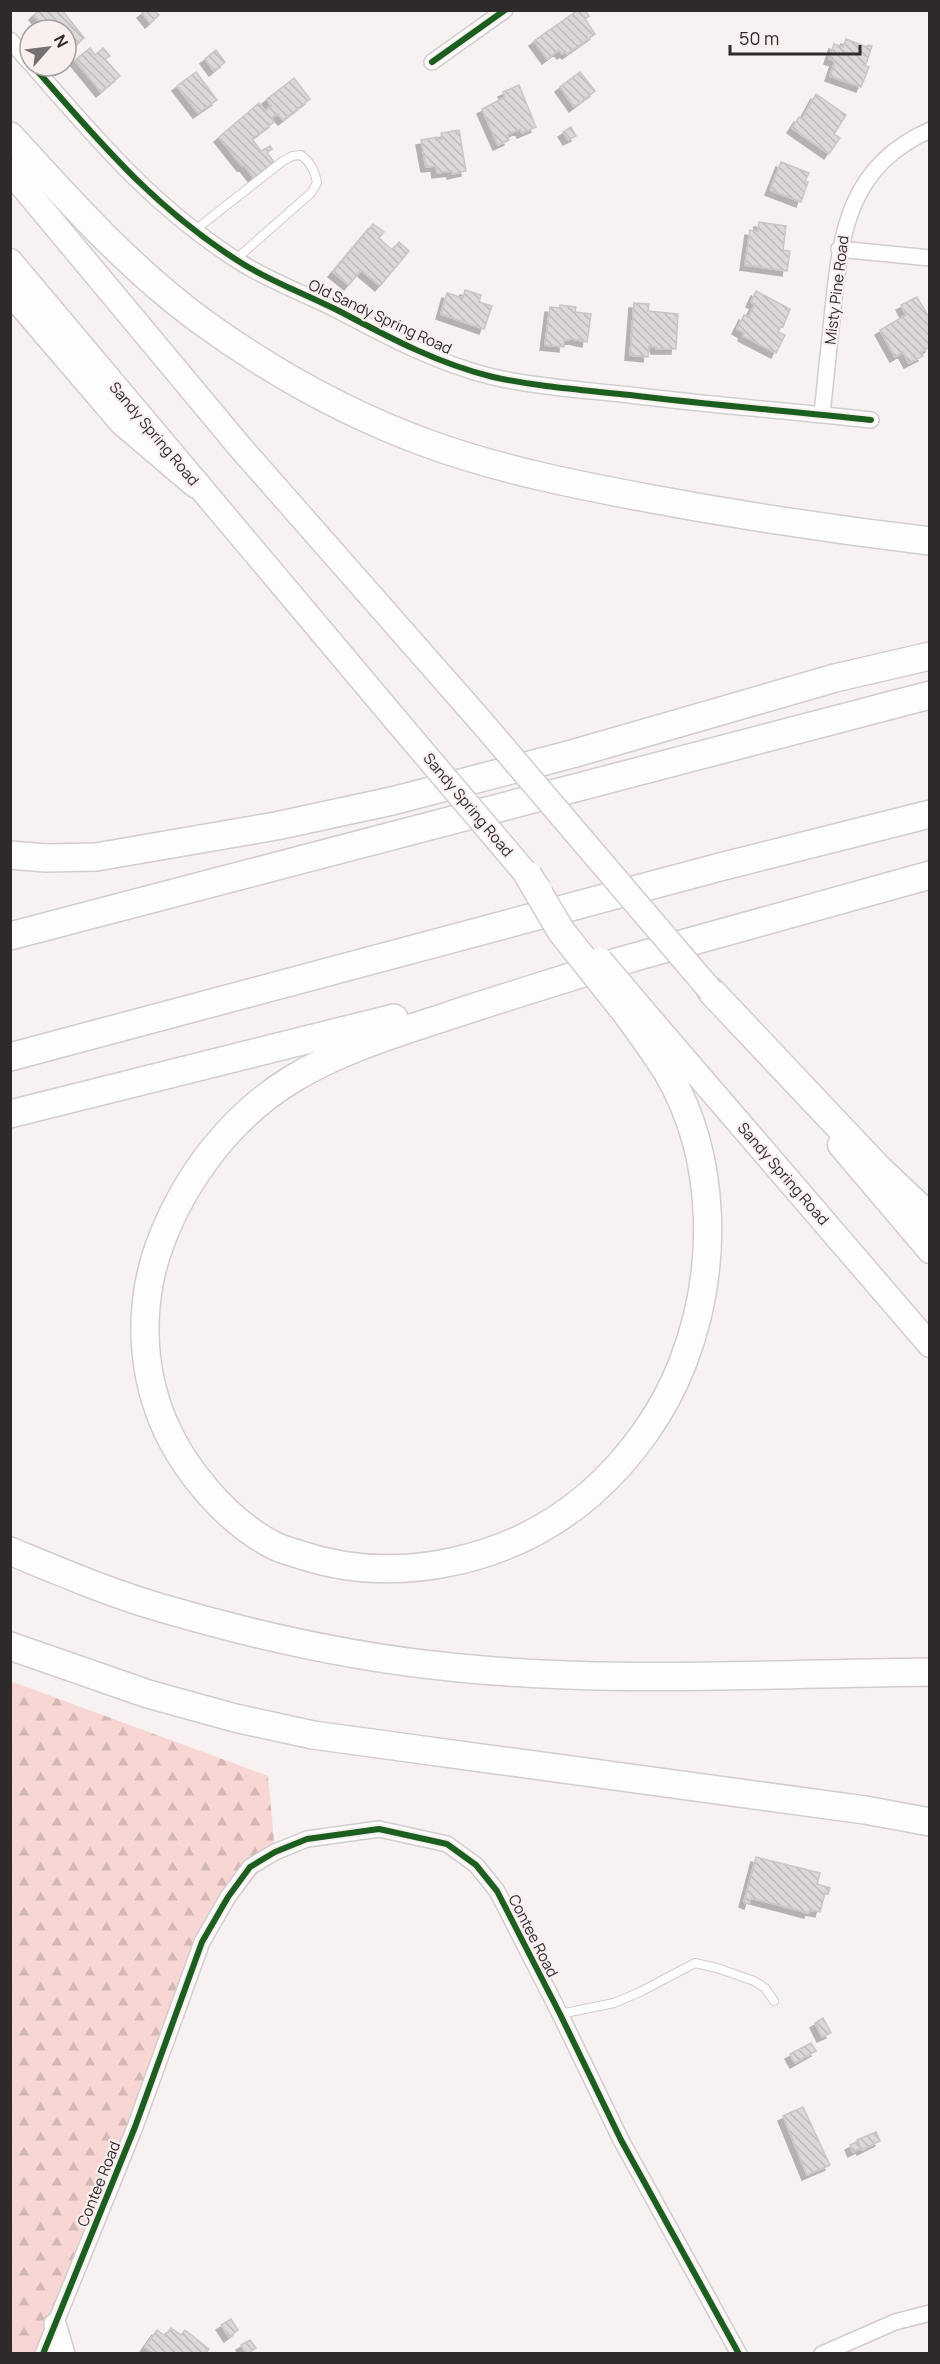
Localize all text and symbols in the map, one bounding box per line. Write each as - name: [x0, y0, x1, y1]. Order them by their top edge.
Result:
- north arrow: [18, 18, 78, 78]
- scale bar: [730, 18, 860, 56]
- text: 50 m: [739, 26, 779, 50]
- text: N: [49, 31, 74, 51]
- street label: Misty Pine Road: [819, 234, 854, 346]
- street label: Old Sandy Spring Road: [305, 274, 455, 359]
- street label: Sandy Spring Road: [105, 377, 204, 490]
- street label: Sandy Spring Road: [419, 748, 518, 861]
- street label: Sandy Spring Road: [733, 1118, 834, 1229]
- street label: Contee Road: [504, 1891, 563, 1981]
- street label: Contee Road: [72, 2138, 125, 2230]

